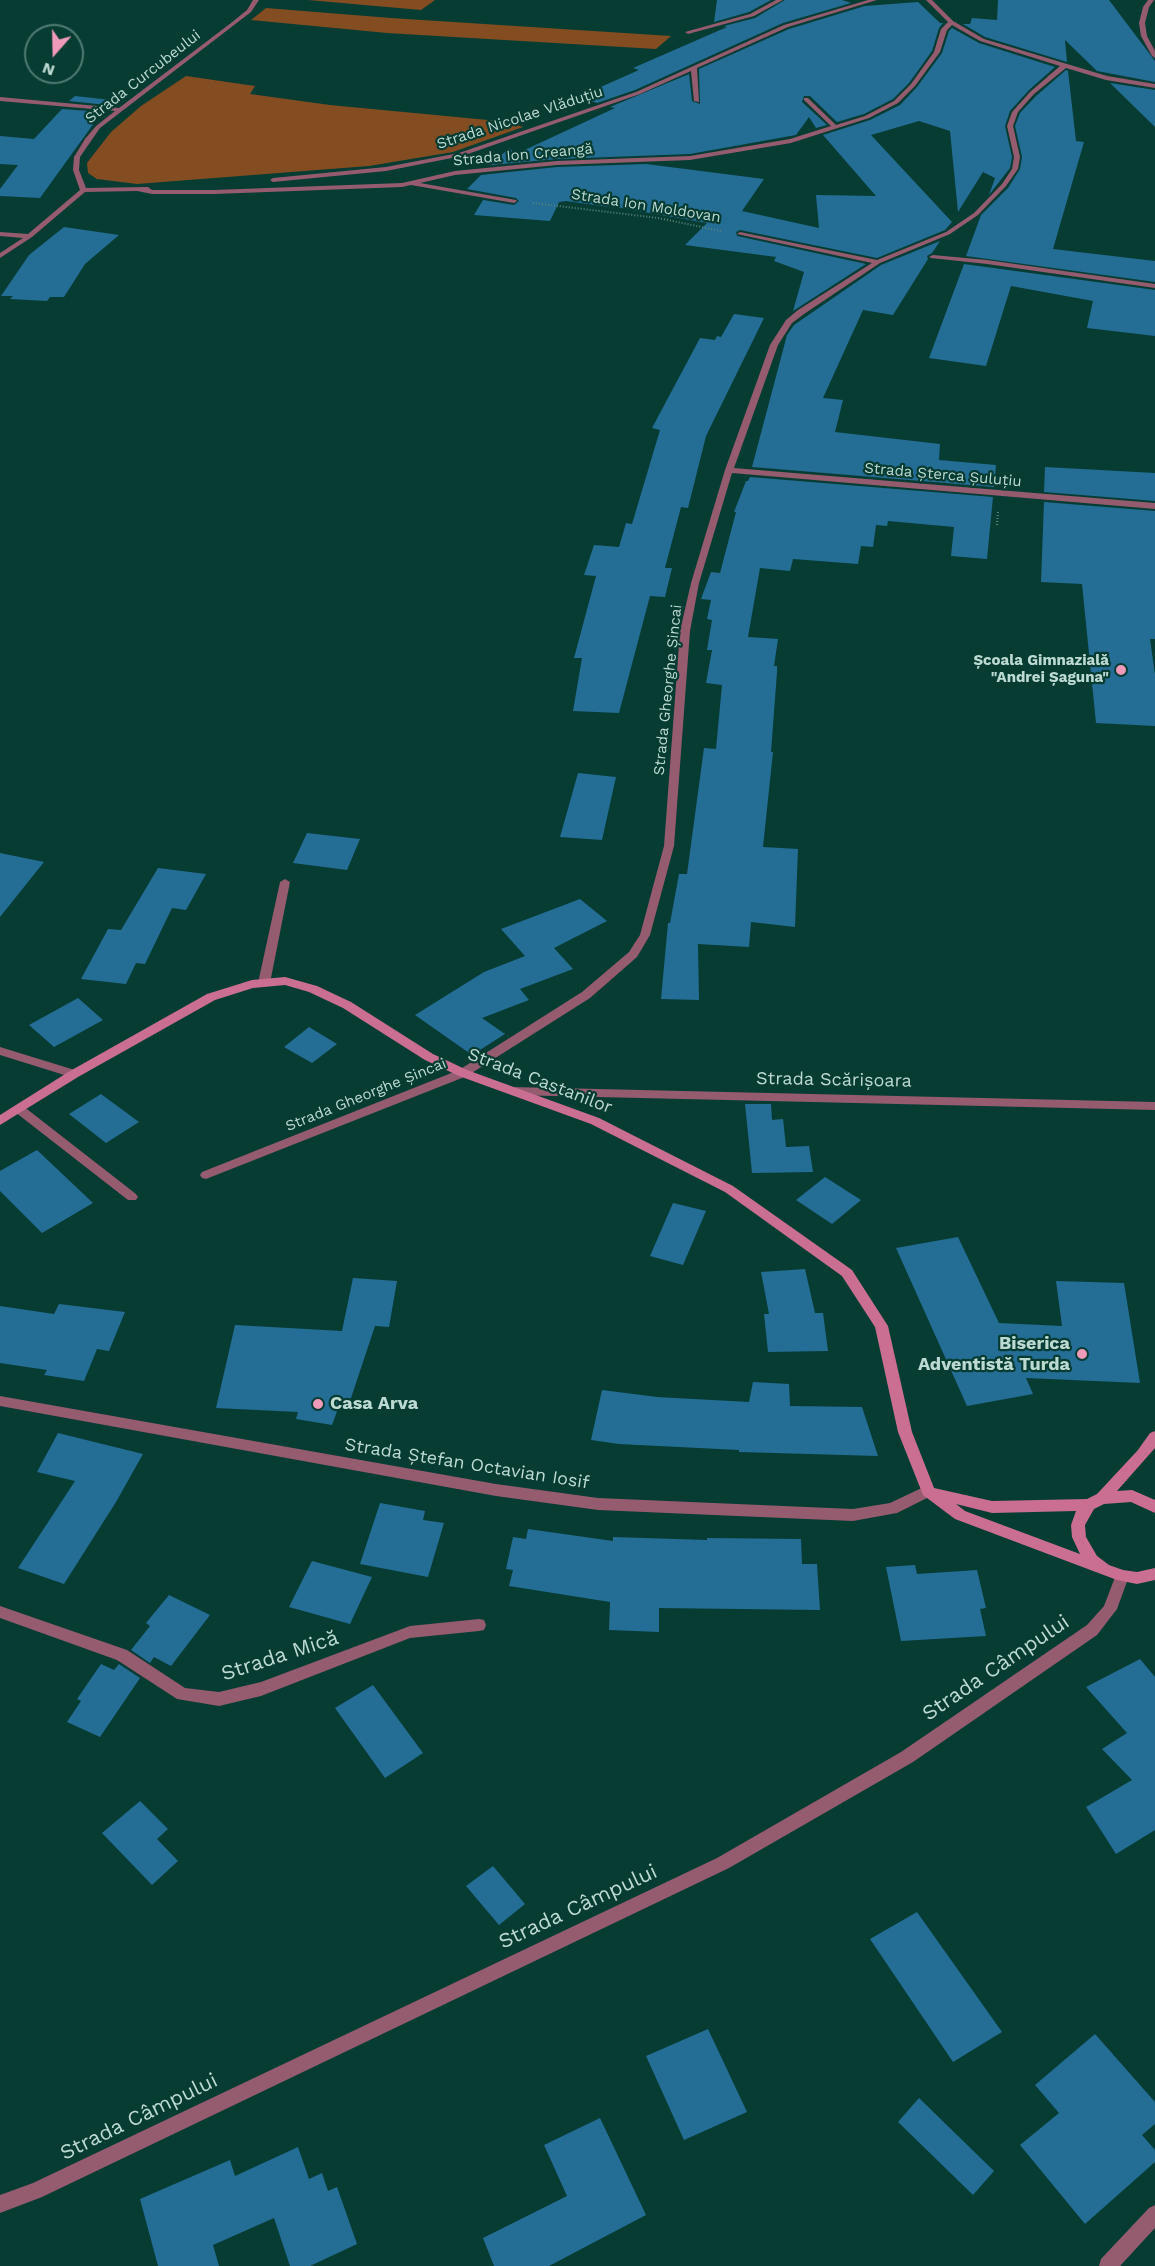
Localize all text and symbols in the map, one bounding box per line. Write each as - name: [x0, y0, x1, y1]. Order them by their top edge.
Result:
- north arrow: [24, 24, 84, 84]
- street label: Strada Curcubeului: [82, 26, 204, 128]
- text: N: [40, 59, 57, 80]
- street label: Strada Nicolae Vlăduțiu: [435, 83, 605, 153]
- street label: Strada Ion Creangă: [452, 140, 594, 170]
- street label: Strada Ion Moldovan: [570, 185, 722, 227]
- street label: Strada Șterca Șuluțiu: [864, 459, 1022, 491]
- street label: Strada Gheorghe Șincai: [650, 604, 686, 776]
- place label: Școala Gimnazială "Andrei Șaguna": [973, 652, 1109, 687]
- marker: Școala Gimnazială "Andrei Șaguna": [1114, 663, 1128, 677]
- street label: Strada Castanilor: [465, 1043, 615, 1119]
- street label: Strada Gheorghe Șincai: [283, 1055, 449, 1135]
- street label: Strada Scărișoara: [756, 1068, 912, 1092]
- place label: Biserica Adventistă Turda: [918, 1333, 1070, 1376]
- marker: Biserica Adventistă Turda: [1075, 1347, 1089, 1361]
- place label: Casa Arva: [330, 1393, 418, 1415]
- marker: Casa Arva: [311, 1397, 325, 1411]
- street label: Strada Ștefan Octavian Iosif: [343, 1434, 591, 1494]
- street label: Strada Câmpului: [918, 1609, 1074, 1727]
- street label: Strada Mică: [218, 1625, 342, 1687]
- street label: Strada Câmpului: [495, 1859, 661, 1955]
- street label: Strada Câmpului: [56, 2068, 222, 2166]

